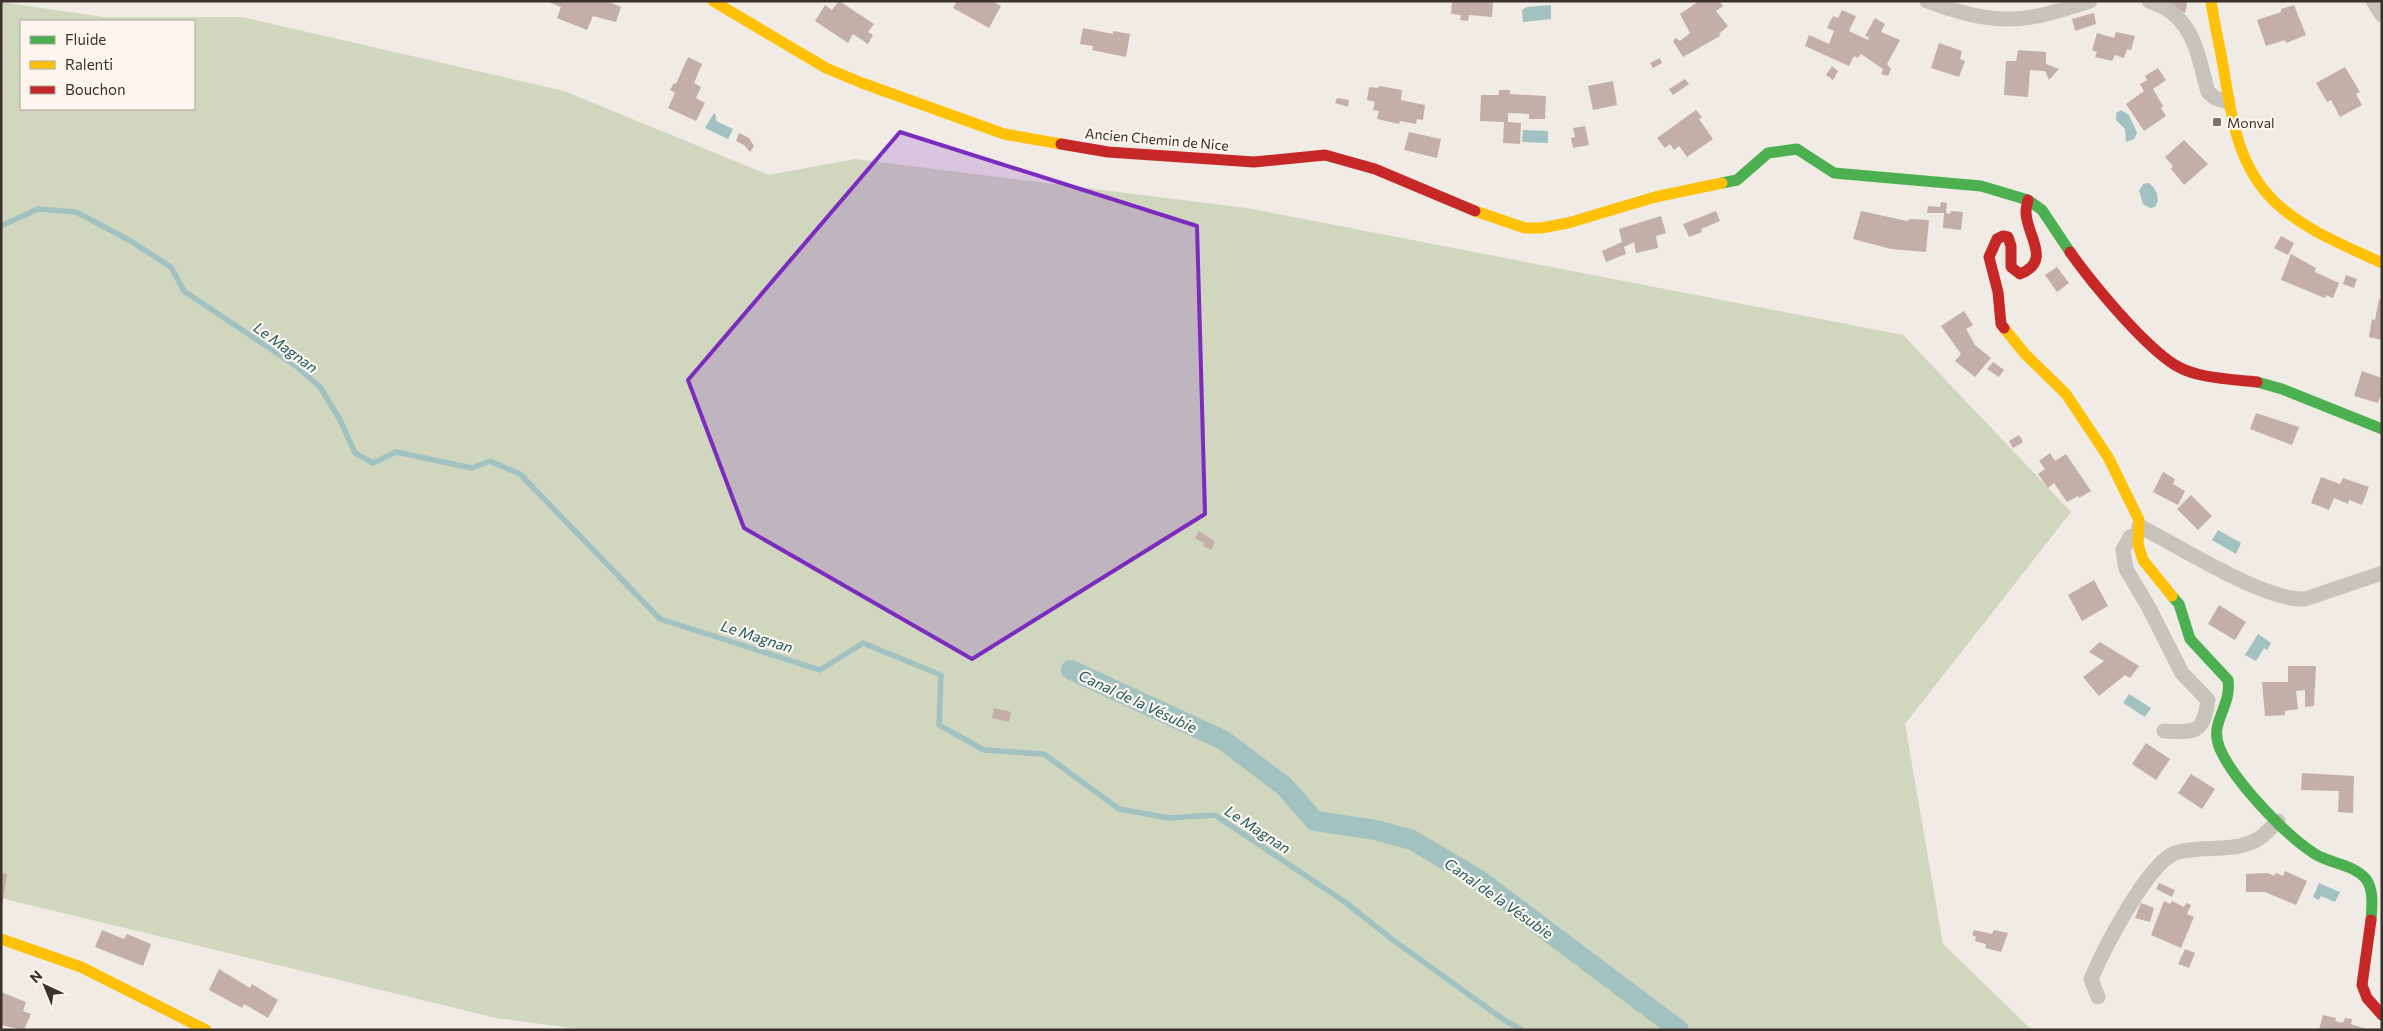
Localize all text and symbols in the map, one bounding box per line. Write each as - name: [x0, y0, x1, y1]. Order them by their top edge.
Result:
- legend: [20, 20, 195, 110]
- text: Fluide: [65, 30, 106, 48]
- text: Ralenti: [65, 55, 113, 73]
- text: Bouchon: [65, 80, 126, 98]
- place label: Monval: [2227, 114, 2275, 131]
- marker: Monval: [2211, 116, 2223, 128]
- street label: Ancien Chemin de Nice: [1084, 124, 1230, 154]
- water label: Le Magnan: [251, 318, 321, 376]
- water label: Le Magnan: [719, 616, 795, 656]
- water label: Canal de la Vésubie: [1076, 666, 1200, 736]
- water label: Le Magnan: [1222, 801, 1294, 857]
- water label: Canal de la Vésubie: [1441, 854, 1557, 942]
- north arrow: [20, 961, 70, 1011]
- text: N: [26, 967, 45, 986]

